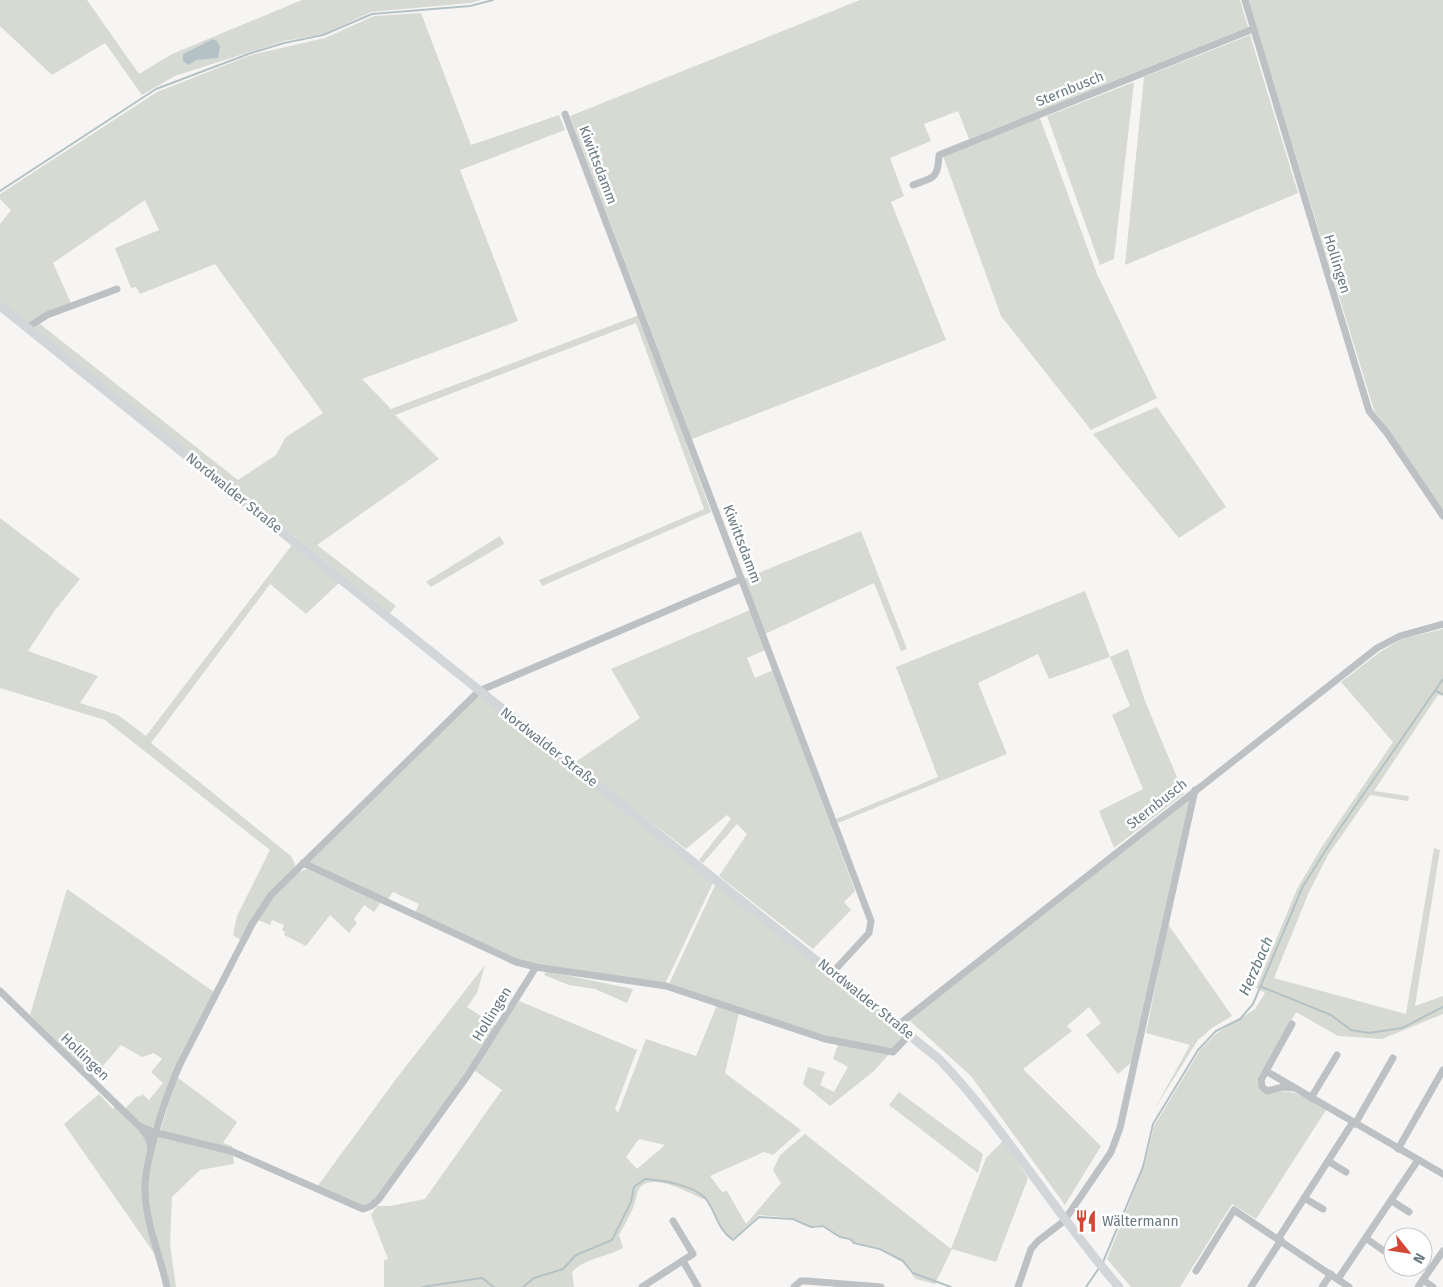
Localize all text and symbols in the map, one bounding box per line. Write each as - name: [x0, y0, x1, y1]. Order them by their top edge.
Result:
- street label: Sternbusch: [1034, 68, 1106, 110]
- street label: Kiwittsdamm: [575, 123, 621, 207]
- street label: Hollingen: [1320, 232, 1354, 296]
- street label: Nordwalder Straße: [183, 449, 285, 537]
- street label: Kiwittsdamm: [719, 502, 765, 586]
- street label: Nordwalder Straße: [497, 704, 601, 790]
- street label: Sternbusch: [1124, 775, 1190, 833]
- water label: Herzbach: [1235, 934, 1277, 998]
- street label: Nordwalder Straße: [815, 955, 917, 1043]
- street label: Hollingen: [469, 984, 515, 1044]
- street label: Hollingen: [57, 1030, 113, 1084]
- restaurant icon: Wältermann: [1073, 1208, 1099, 1234]
- place label: Wältermann: [1102, 1213, 1179, 1230]
- north arrow: [1383, 1227, 1433, 1277]
- text: N: [1409, 1250, 1429, 1267]

